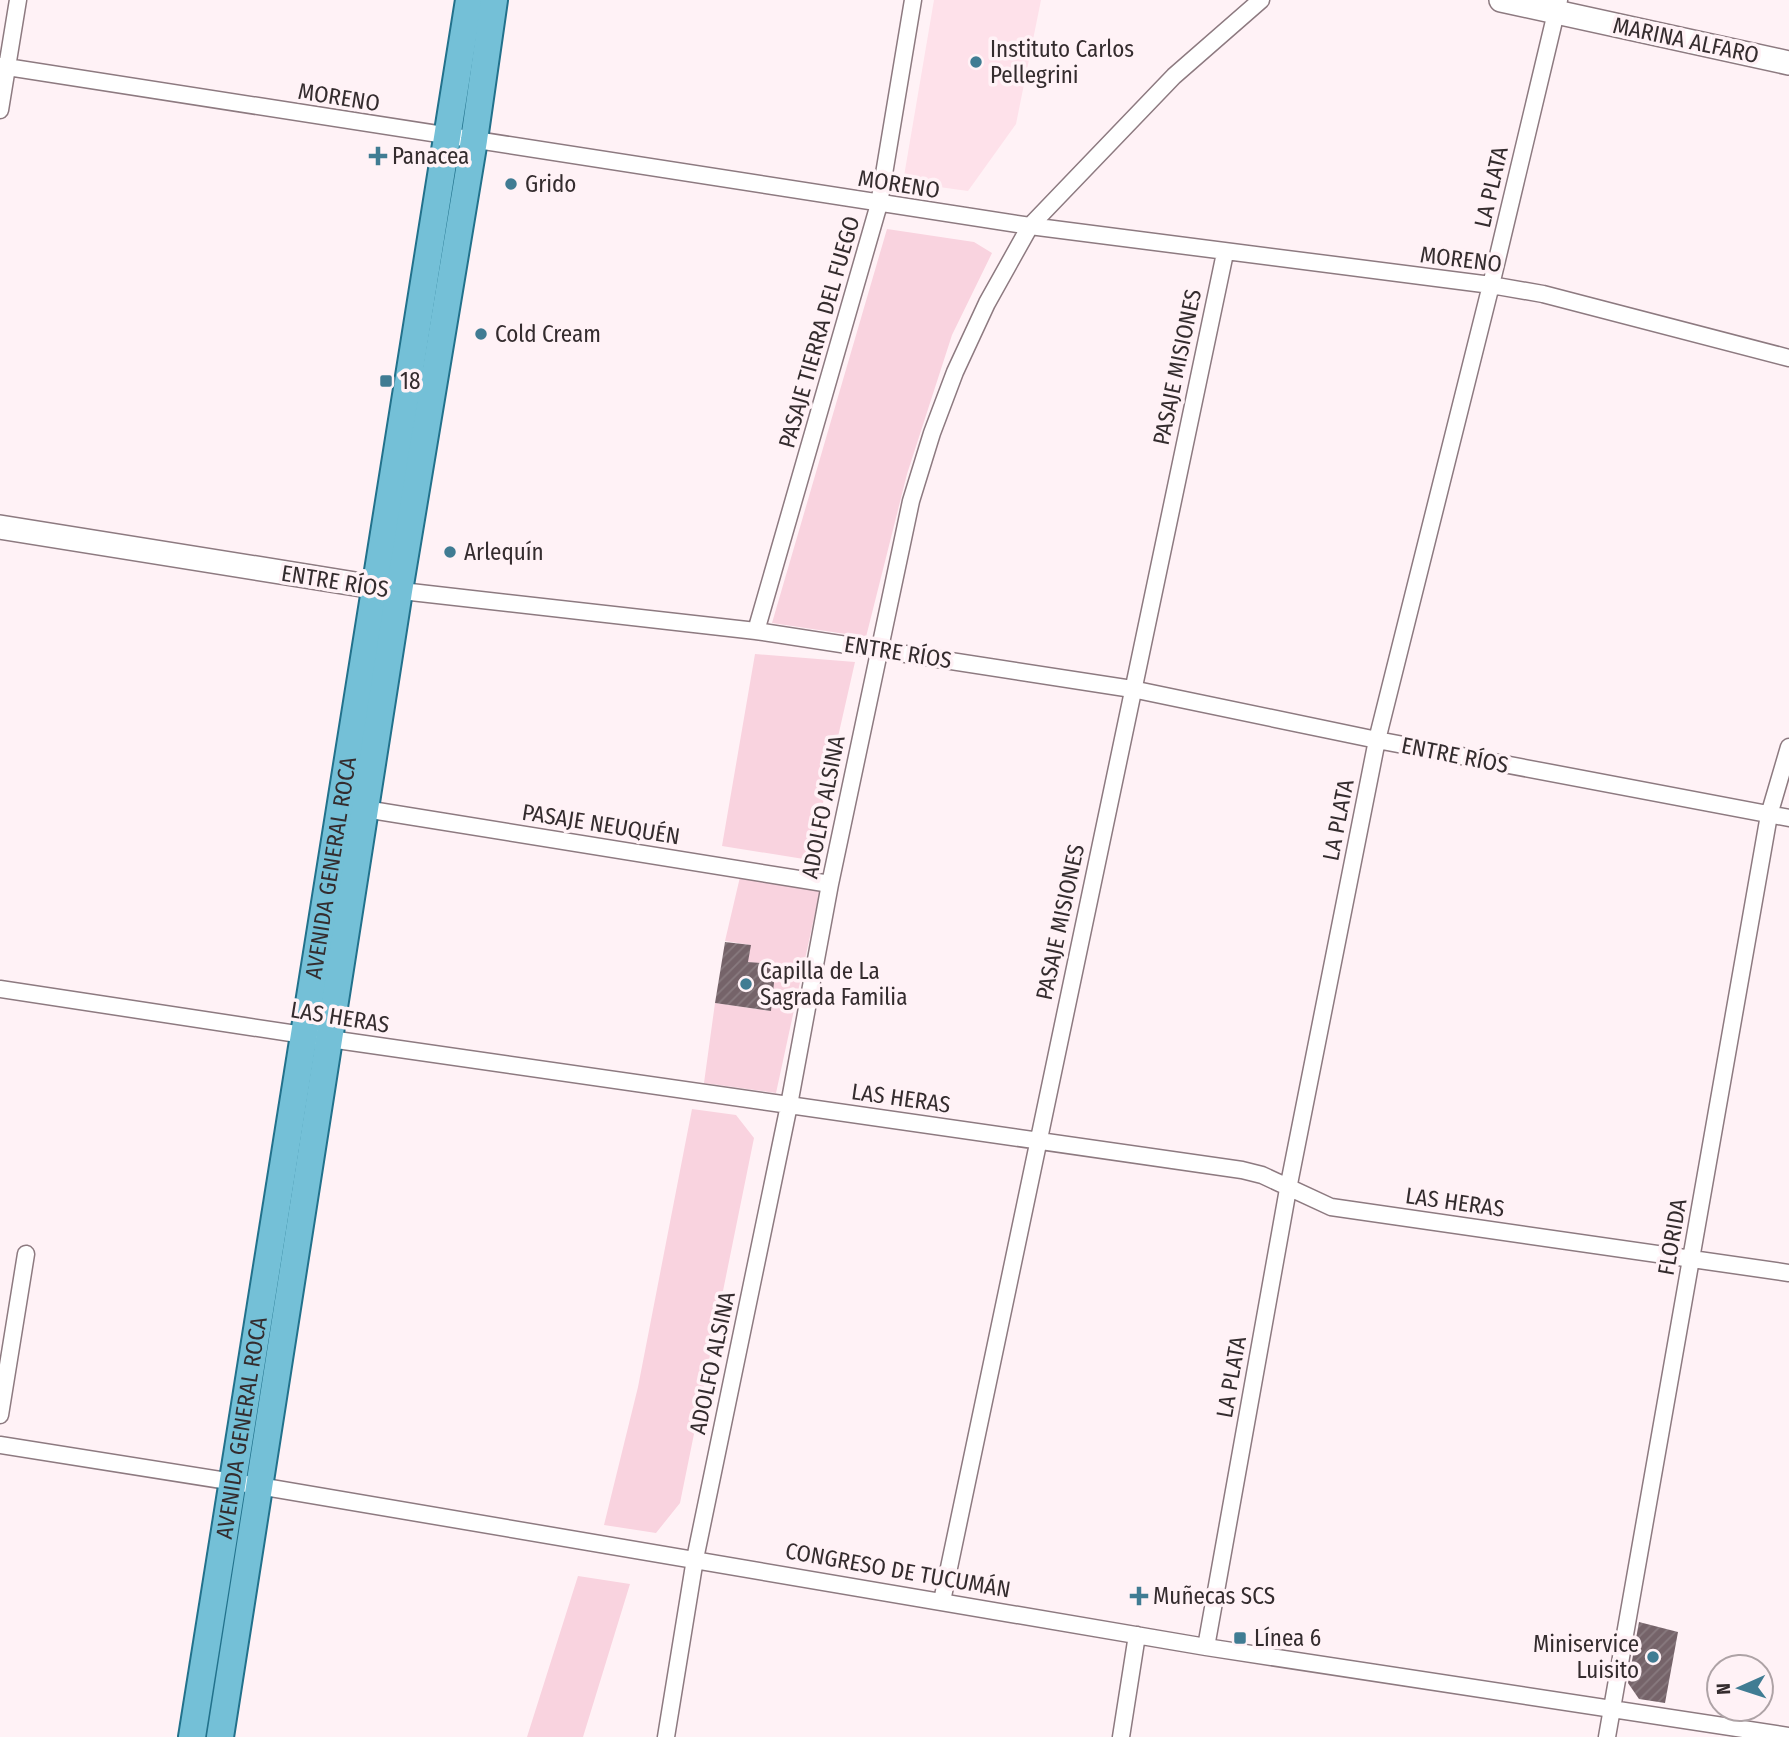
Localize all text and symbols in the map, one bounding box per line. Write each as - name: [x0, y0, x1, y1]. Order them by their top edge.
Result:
- street label: MARINA ALFARO: [1610, 11, 1762, 69]
- place label: Instituto Carlos Pellegrini: [990, 35, 1134, 89]
- marker: Instituto Carlos Pellegrini: [968, 54, 984, 70]
- street label: MORENO: [296, 77, 382, 117]
- place label: Panacea: [392, 142, 469, 170]
- street label: LA PLATA: [1468, 144, 1514, 230]
- marker: Panacea: [370, 148, 386, 164]
- street label: MORENO: [856, 164, 942, 204]
- place label: Grido: [525, 170, 576, 198]
- marker: Grido: [503, 176, 519, 192]
- street label: PASAJE TIERRA DEL FUEGO: [772, 213, 866, 451]
- street label: MORENO: [1418, 240, 1504, 278]
- street label: PASAJE MISIONES: [1147, 286, 1207, 448]
- place label: Cold Cream: [495, 320, 601, 348]
- marker: Cold Cream: [473, 326, 489, 342]
- place label: 18: [400, 367, 420, 395]
- marker: 18: [378, 373, 394, 389]
- place label: Arlequín: [464, 538, 544, 566]
- marker: Arlequín: [442, 544, 458, 560]
- street label: ENTRE RÍOS: [279, 558, 391, 603]
- street label: ENTRE RÍOS: [842, 629, 954, 674]
- street label: ENTRE RÍOS: [1399, 730, 1511, 779]
- street label: ADOLFO ALSINA: [795, 733, 851, 881]
- street label: AVENIDA GENERAL ROCA: [299, 755, 362, 981]
- street label: LA PLATA: [1316, 777, 1360, 863]
- street label: PASAJE NEUQUÉN: [520, 797, 682, 850]
- street label: PASAJE MISIONES: [1030, 841, 1090, 1003]
- place label: Capilla de La Sagrada Familia: [760, 957, 907, 1011]
- marker: Capilla de La Sagrada Familia: [738, 976, 754, 992]
- street label: LAS HERAS: [288, 995, 392, 1039]
- street label: LAS HERAS: [850, 1077, 952, 1119]
- street label: LAS HERAS: [1404, 1181, 1506, 1223]
- street label: FLORIDA: [1651, 1196, 1693, 1278]
- street label: ADOLFO ALSINA: [683, 1289, 741, 1437]
- street label: AVENIDA GENERAL ROCA: [210, 1315, 273, 1541]
- street label: LA PLATA: [1210, 1334, 1252, 1420]
- street label: CONGRESO DE TUCUMÁN: [783, 1535, 1013, 1604]
- place label: Muñecas SCS: [1153, 1582, 1275, 1610]
- marker: Muñecas SCS: [1131, 1588, 1147, 1604]
- place label: Línea 6: [1254, 1624, 1321, 1652]
- marker: Línea 6: [1232, 1630, 1248, 1646]
- place label: Miniservice Luisito: [1533, 1630, 1639, 1684]
- marker: Miniservice Luisito: [1645, 1649, 1661, 1665]
- north arrow: [1705, 1653, 1775, 1723]
- text: N: [1712, 1683, 1735, 1695]

